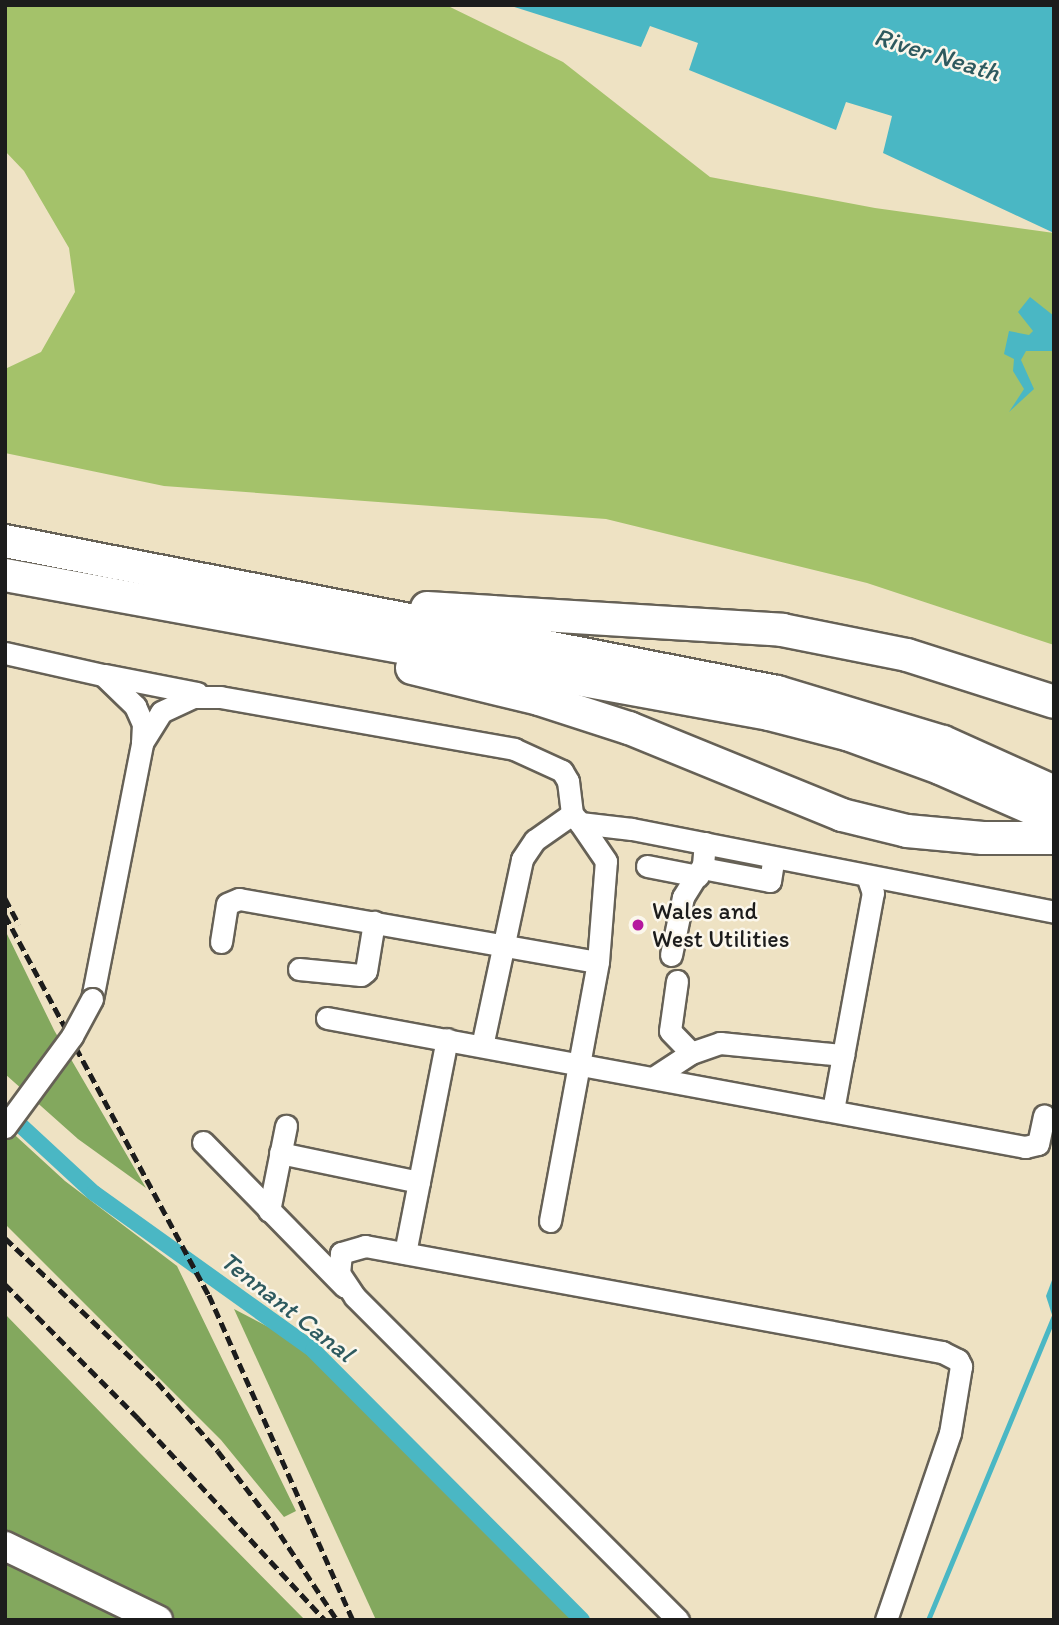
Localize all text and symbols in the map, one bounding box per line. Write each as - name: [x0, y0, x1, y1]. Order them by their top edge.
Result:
- water label: River Neath: [871, 21, 1003, 89]
- place label: Wales and West Utilities: [652, 897, 789, 953]
- marker: Wales and West Utilities: [630, 917, 646, 933]
- water label: Tennant Canal: [214, 1245, 360, 1369]

